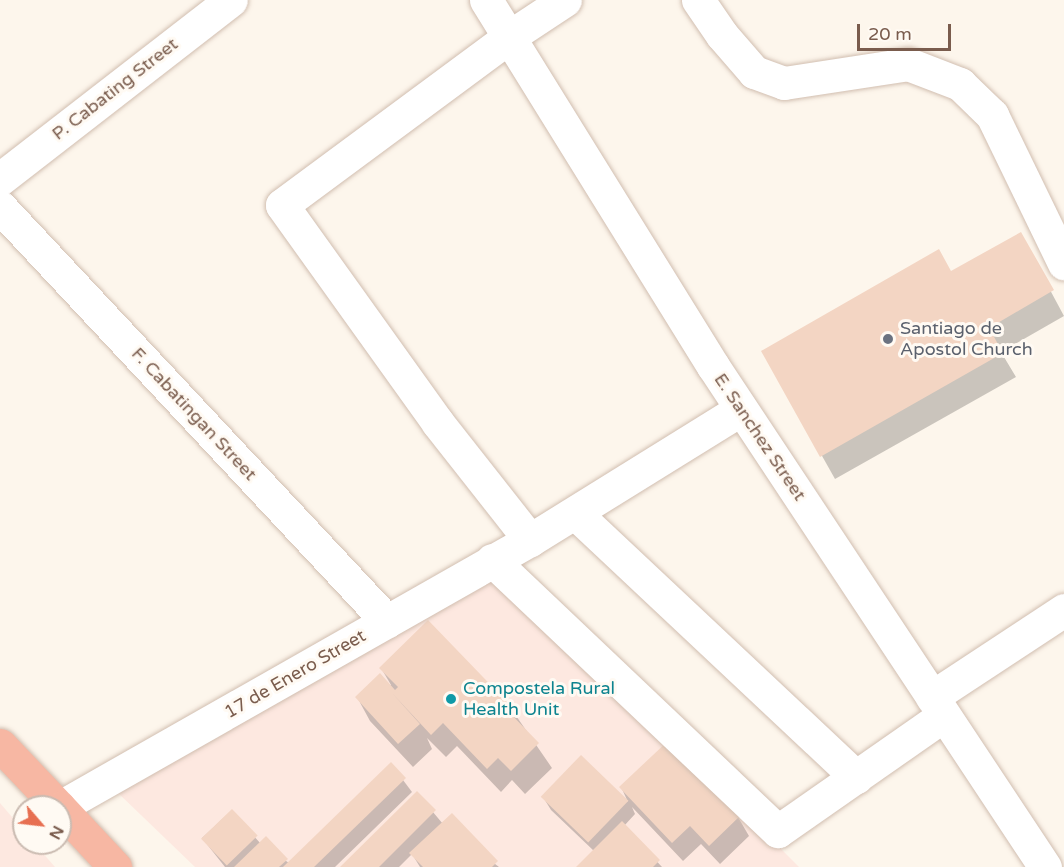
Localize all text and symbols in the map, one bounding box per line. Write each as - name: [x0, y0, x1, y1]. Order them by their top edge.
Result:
- scale bar: [860, 12, 954, 50]
- text: 20 m: [868, 23, 912, 45]
- street label: P. Cabating Street: [48, 33, 182, 145]
- place label: Santiago de Apostol Church: [900, 318, 1033, 360]
- marker: Santiago de Apostol Church: [881, 332, 895, 346]
- street label: F. Cabatingan Street: [127, 343, 261, 485]
- street label: E. Sanchez Street: [709, 369, 811, 505]
- street label: 17 de Enero Street: [220, 625, 370, 723]
- place label: Compostela Rural Health Unit: [463, 678, 615, 720]
- marker: Compostela Rural Health Unit: [444, 692, 458, 706]
- north arrow: [12, 795, 72, 855]
- text: N: [44, 822, 68, 843]

